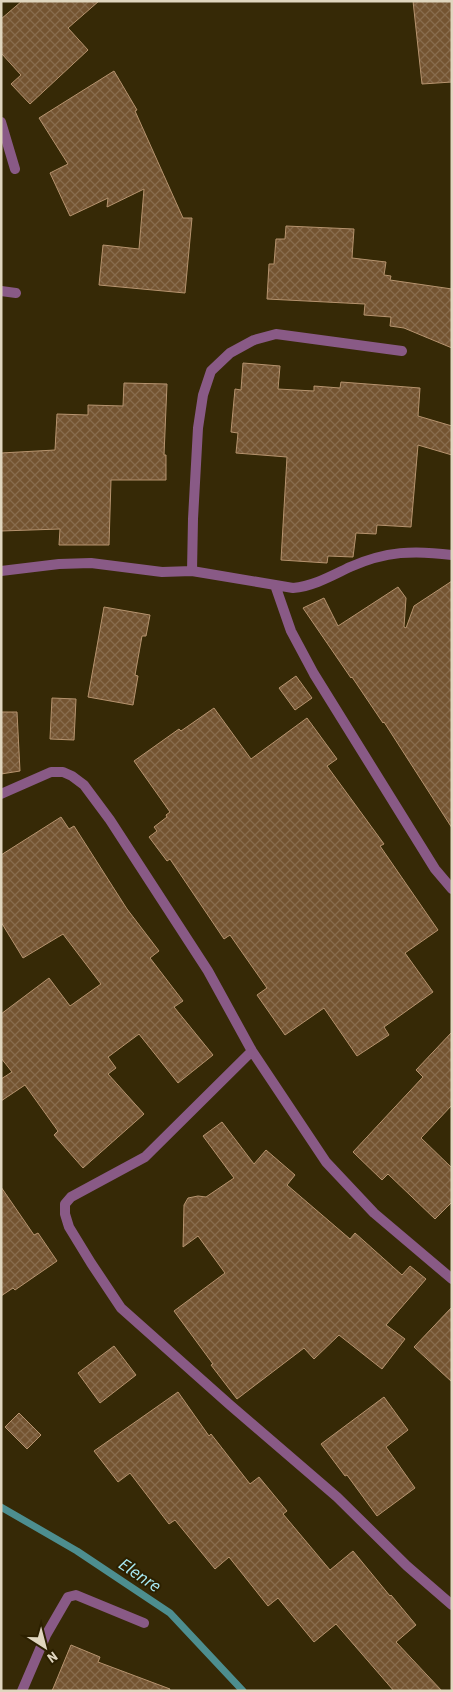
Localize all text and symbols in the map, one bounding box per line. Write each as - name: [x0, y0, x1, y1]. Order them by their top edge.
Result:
- water label: Elenre: [114, 1552, 166, 1599]
- north arrow: [20, 1622, 70, 1672]
- text: N: [42, 1646, 62, 1668]

